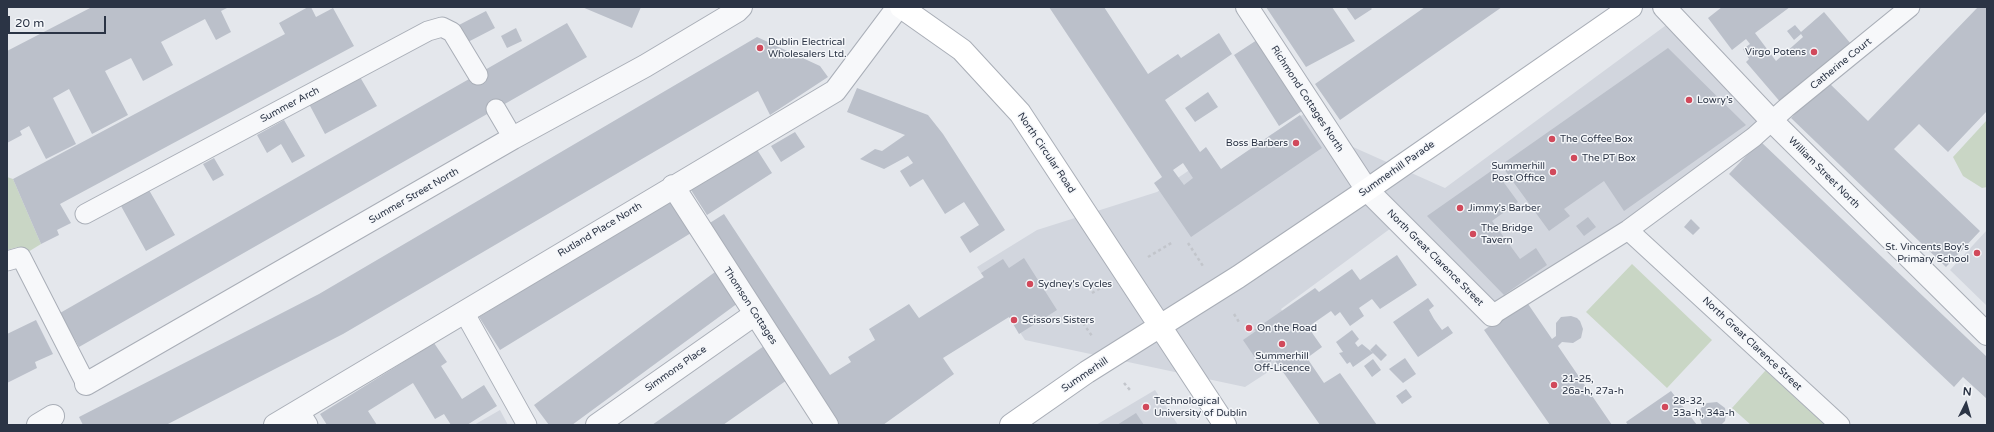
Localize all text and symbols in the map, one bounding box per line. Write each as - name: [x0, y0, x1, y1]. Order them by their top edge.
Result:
- scale bar: [10, 8, 108, 34]
- text: 20 m: [15, 16, 44, 30]
- place label: Dublin Electrical Wholesalers Ltd.: [768, 36, 847, 60]
- street label: Catherine Court: [1808, 36, 1874, 92]
- marker: Dublin Electrical Wholesalers Ltd.: [755, 43, 765, 53]
- street label: Richmond Cottages North: [1268, 44, 1346, 154]
- place label: Virgo Potens: [1745, 46, 1806, 58]
- marker: Virgo Potens: [1809, 47, 1819, 57]
- street label: Summer Arch: [258, 84, 322, 126]
- place label: Lowry’s: [1697, 94, 1733, 106]
- marker: Lowry’s: [1684, 95, 1694, 105]
- street label: North Circular Road: [1015, 110, 1077, 196]
- place label: The Coffee Box: [1560, 133, 1633, 145]
- marker: The Coffee Box: [1547, 134, 1557, 144]
- street label: William Street North: [1786, 135, 1862, 211]
- place label: Boss Barbers: [1226, 137, 1288, 149]
- marker: Boss Barbers: [1291, 138, 1301, 148]
- street label: Summerhill Parade: [1357, 138, 1437, 200]
- place label: The PT Box: [1582, 152, 1636, 164]
- marker: The PT Box: [1569, 153, 1579, 163]
- place label: Summerhill Post Office: [1491, 160, 1545, 184]
- street label: Summer Street North: [367, 165, 461, 227]
- marker: Summerhill Post Office: [1548, 167, 1558, 177]
- street label: Rutland Place North: [556, 200, 644, 260]
- place label: Jimmy's Barber: [1468, 202, 1541, 214]
- marker: Jimmy's Barber: [1455, 203, 1465, 213]
- street label: North Great Clarence Street: [1384, 207, 1486, 309]
- place label: The Bridge Tavern: [1481, 222, 1533, 246]
- marker: The Bridge Tavern: [1468, 229, 1478, 239]
- place label: St. Vincents Boy's Primary School: [1885, 241, 1969, 264]
- marker: St. Vincents Boy's Primary School: [1972, 248, 1982, 258]
- street label: Thomson Cottages: [721, 265, 779, 347]
- place label: Sydney's Cycles: [1038, 278, 1112, 290]
- marker: Sydney's Cycles: [1025, 279, 1035, 289]
- street label: North Great Clarence Street: [1700, 295, 1804, 393]
- place label: Scissors Sisters: [1022, 314, 1094, 326]
- marker: Scissors Sisters: [1009, 315, 1019, 325]
- place label: On the Road: [1257, 322, 1317, 334]
- marker: On the Road: [1244, 323, 1254, 333]
- marker: Summerhill Off-Licence: [1277, 339, 1287, 349]
- street label: Simmons Place: [643, 343, 709, 395]
- place label: Summerhill Off-Licence: [1254, 350, 1310, 374]
- street label: Summerhill: [1059, 355, 1111, 395]
- place label: 21-25, 26a-h, 27a-h: [1562, 373, 1624, 396]
- marker: 21-25, 26a-h, 27a-h: [1549, 380, 1559, 390]
- north arrow: [1946, 384, 1986, 424]
- text: N: [1962, 385, 1972, 398]
- place label: Technological University of Dublin: [1154, 395, 1247, 418]
- place label: 28-32, 33a-h, 34a-h: [1673, 395, 1735, 418]
- marker: Technological University of Dublin: [1141, 402, 1151, 412]
- marker: 28-32, 33a-h, 34a-h: [1660, 402, 1670, 412]

